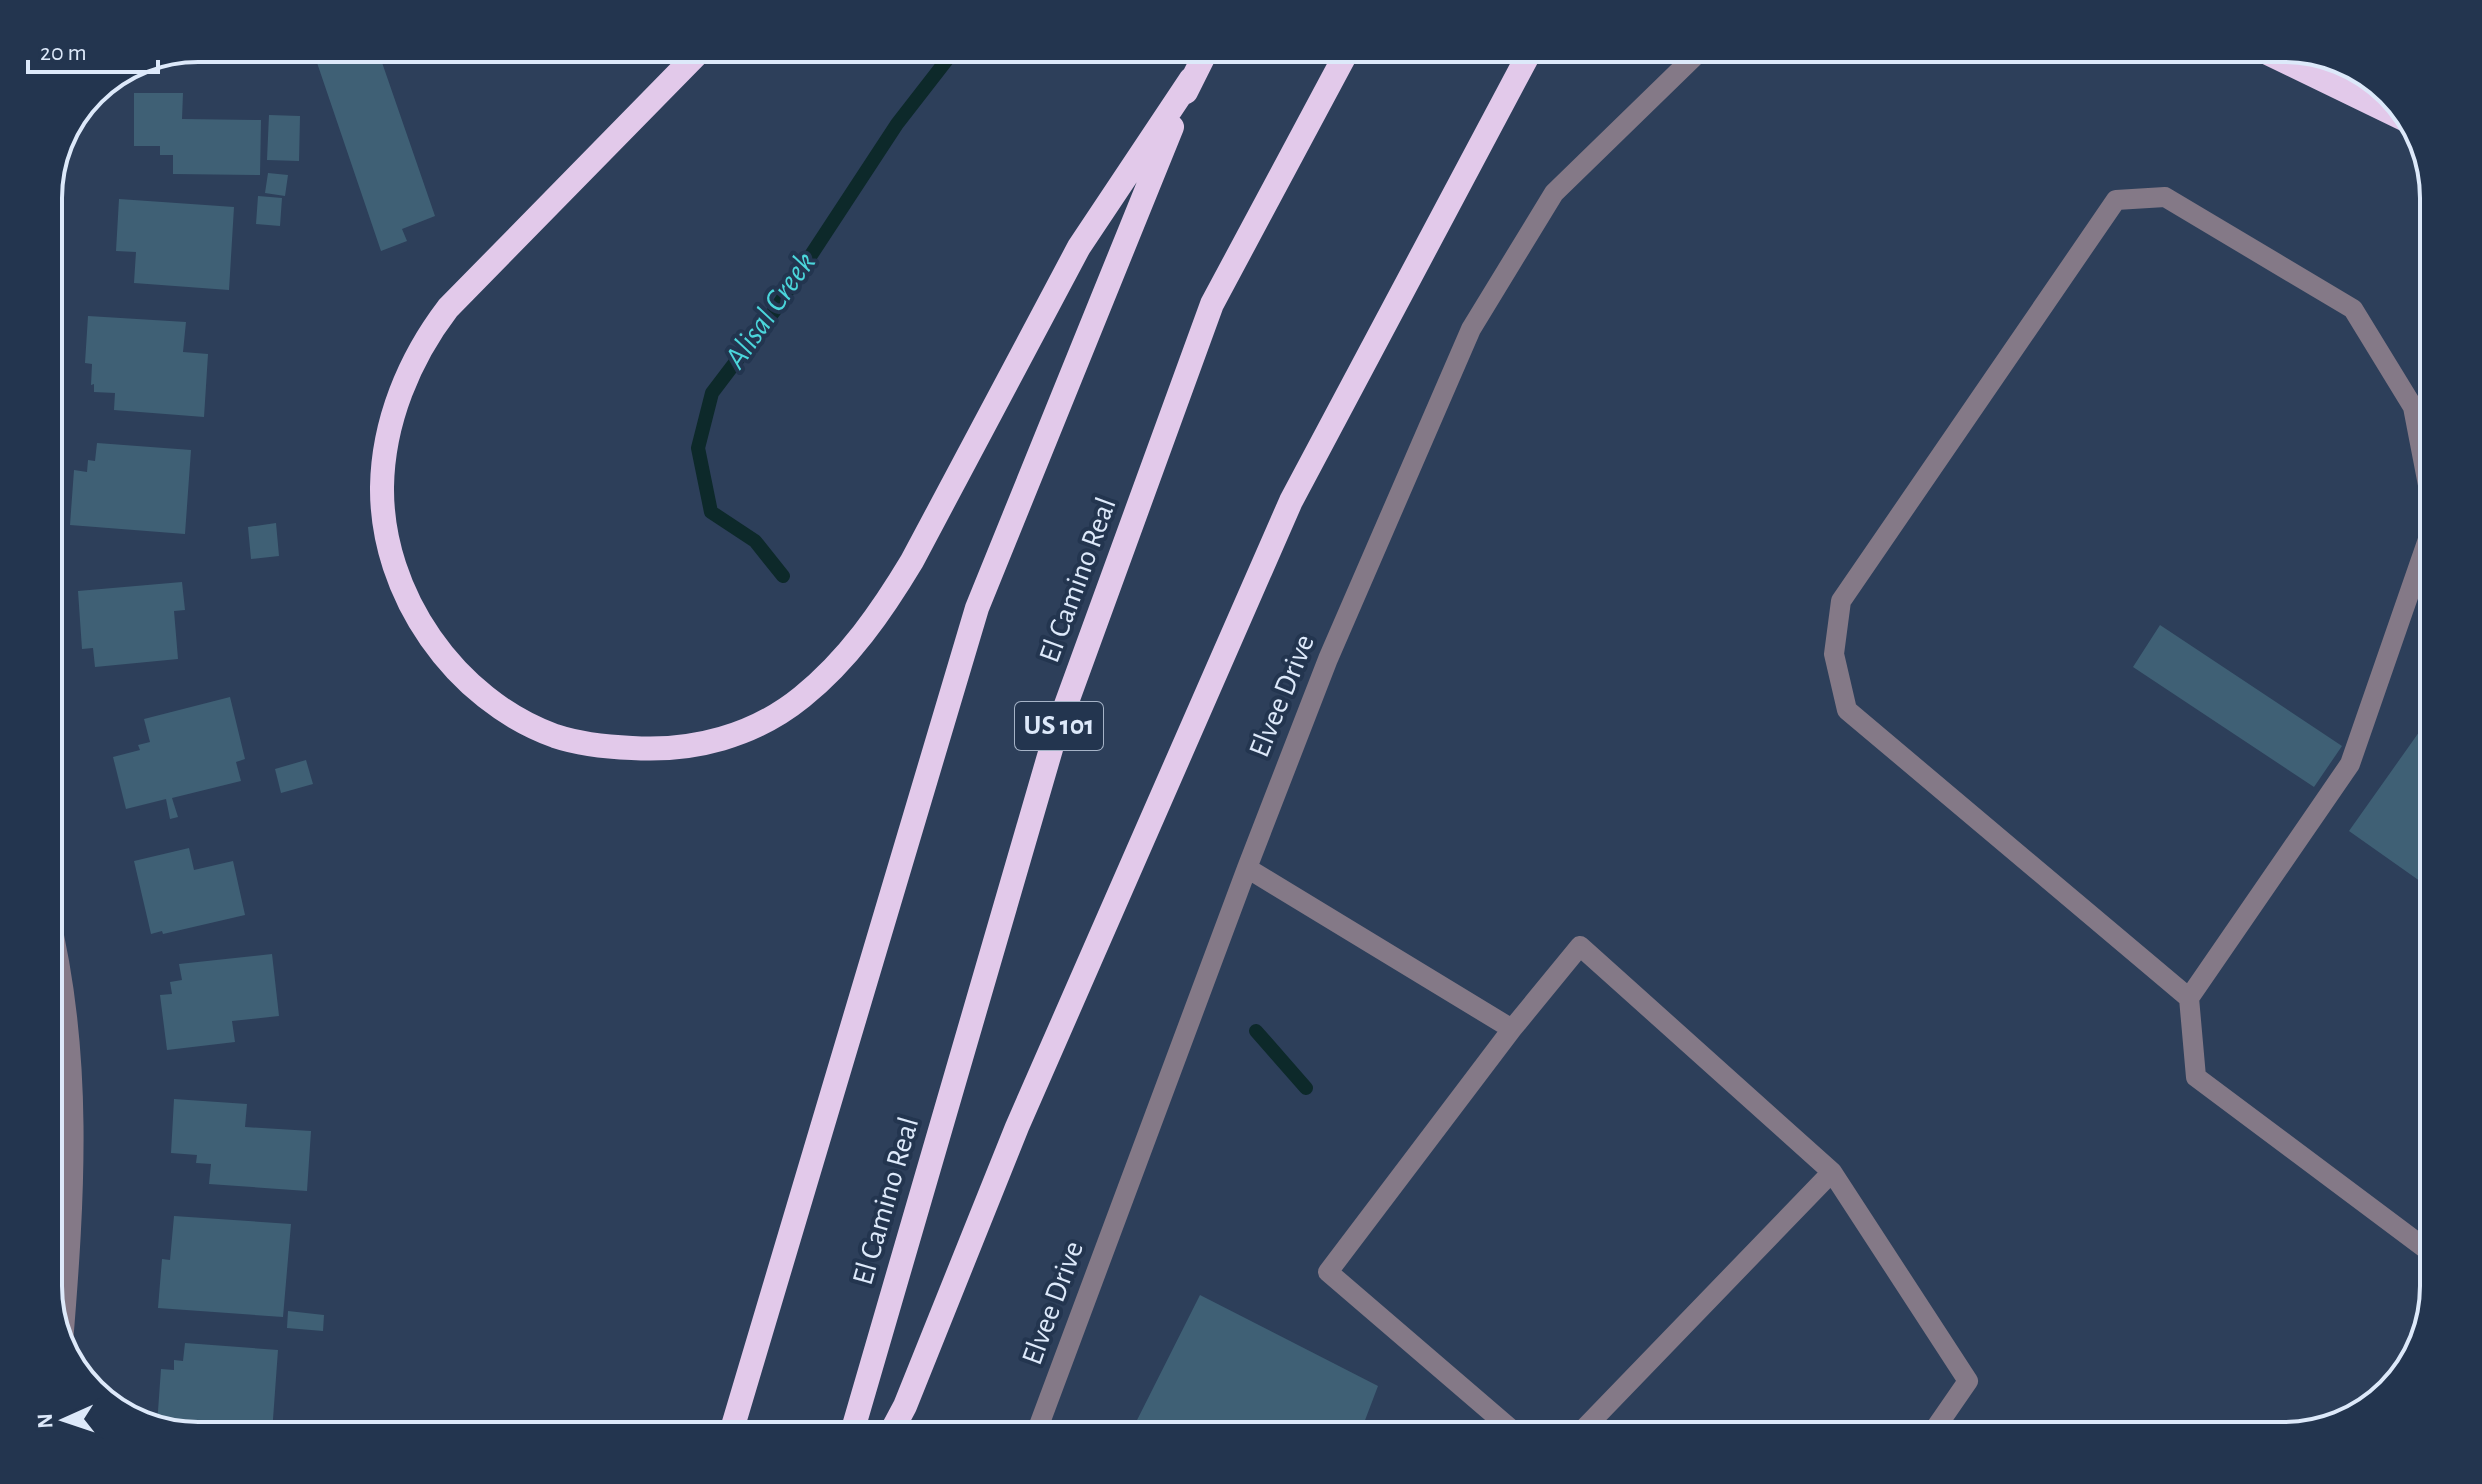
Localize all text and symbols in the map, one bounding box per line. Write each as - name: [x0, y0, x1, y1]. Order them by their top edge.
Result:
- scale bar: [28, 24, 158, 74]
- text: 20 m: [40, 41, 87, 65]
- water label: Alisal Creek: [718, 246, 821, 375]
- street label: El Camino Real: [1034, 494, 1122, 666]
- street label: Elvee Drive: [1244, 631, 1320, 761]
- road number: US 101: [1015, 702, 1103, 750]
- street label: El Camino Real: [848, 1114, 924, 1288]
- street label: Elvee Drive: [1017, 1237, 1089, 1369]
- north arrow: [24, 1380, 104, 1460]
- text: N: [34, 1413, 56, 1429]

